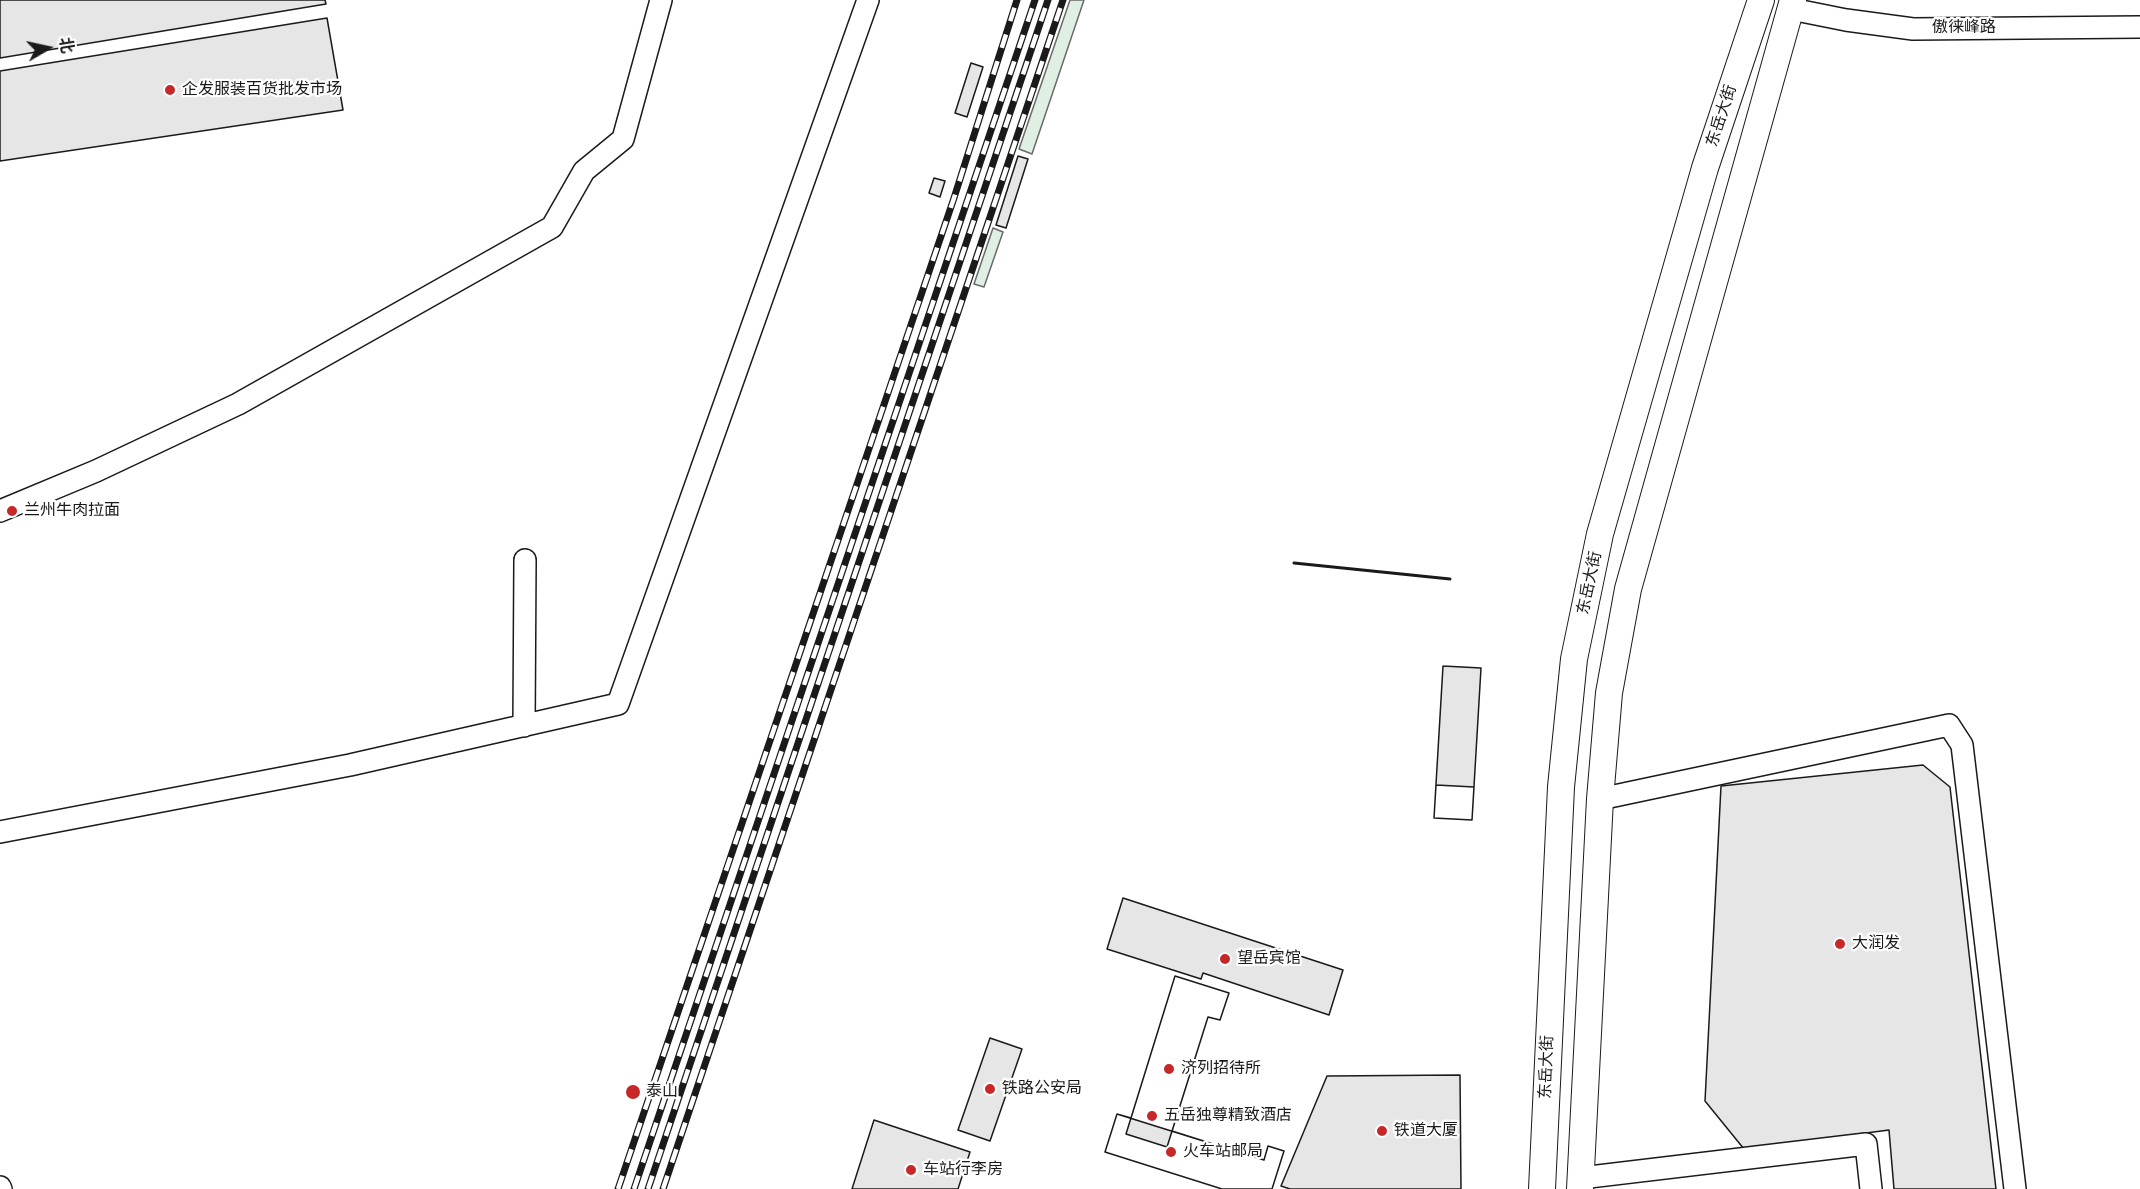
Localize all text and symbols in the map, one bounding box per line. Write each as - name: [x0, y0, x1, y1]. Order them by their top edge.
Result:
- north arrow: [18, 18, 78, 78]
- street label: 傲徕峰路: [1932, 18, 1996, 38]
- text: 北: [55, 36, 77, 55]
- place label: 企发服装百货批发市场: [182, 80, 342, 100]
- marker: 企发服装百货批发市场: [163, 83, 177, 97]
- street label: 东岳大街: [1703, 83, 1741, 149]
- place label: 兰州牛肉拉面: [24, 501, 120, 521]
- marker: 兰州牛肉拉面: [5, 504, 19, 518]
- street label: 东岳大街: [1574, 550, 1606, 616]
- place label: 大润发: [1852, 934, 1900, 954]
- marker: 大润发: [1833, 937, 1847, 951]
- place label: 望岳宾馆: [1237, 949, 1301, 969]
- marker: 望岳宾馆: [1218, 952, 1232, 966]
- street label: 东岳大街: [1536, 1035, 1558, 1099]
- place label: 济列招待所: [1181, 1059, 1261, 1079]
- marker: 济列招待所: [1162, 1062, 1176, 1076]
- place label: 铁路公安局: [1002, 1079, 1082, 1099]
- place label: 泰山: [646, 1082, 678, 1102]
- marker: 铁路公安局: [983, 1082, 997, 1096]
- marker: 泰山: [624, 1083, 642, 1101]
- place label: 五岳独尊精致酒店: [1164, 1106, 1292, 1126]
- marker: 五岳独尊精致酒店: [1145, 1109, 1159, 1123]
- place label: 铁道大厦: [1394, 1121, 1458, 1141]
- marker: 铁道大厦: [1375, 1124, 1389, 1138]
- place label: 火车站邮局: [1183, 1142, 1263, 1162]
- marker: 火车站邮局: [1164, 1145, 1178, 1159]
- place label: 车站行李房: [923, 1160, 1003, 1180]
- marker: 车站行李房: [904, 1163, 918, 1177]

